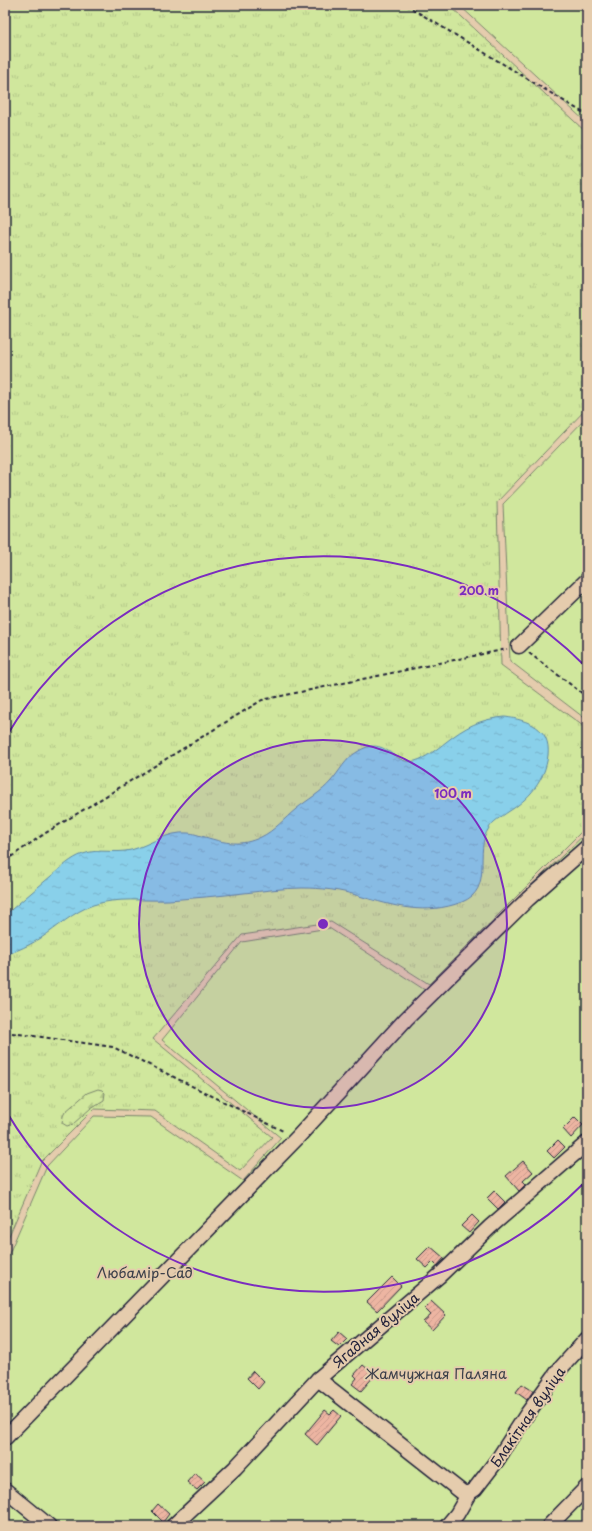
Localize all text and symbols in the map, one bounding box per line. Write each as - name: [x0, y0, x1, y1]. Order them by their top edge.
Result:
- text: 200 m: [459, 581, 499, 599]
- text: 100 m: [434, 784, 472, 802]
- centre of rings: [316, 917, 330, 931]
- park label: Любамір-Сад: [97, 1262, 193, 1283]
- street label: Ягадная вуліца: [328, 1287, 424, 1372]
- street label: Блакітная вуліца: [485, 1362, 571, 1471]
- park label: Жамчужная Паляна: [365, 1363, 507, 1384]

